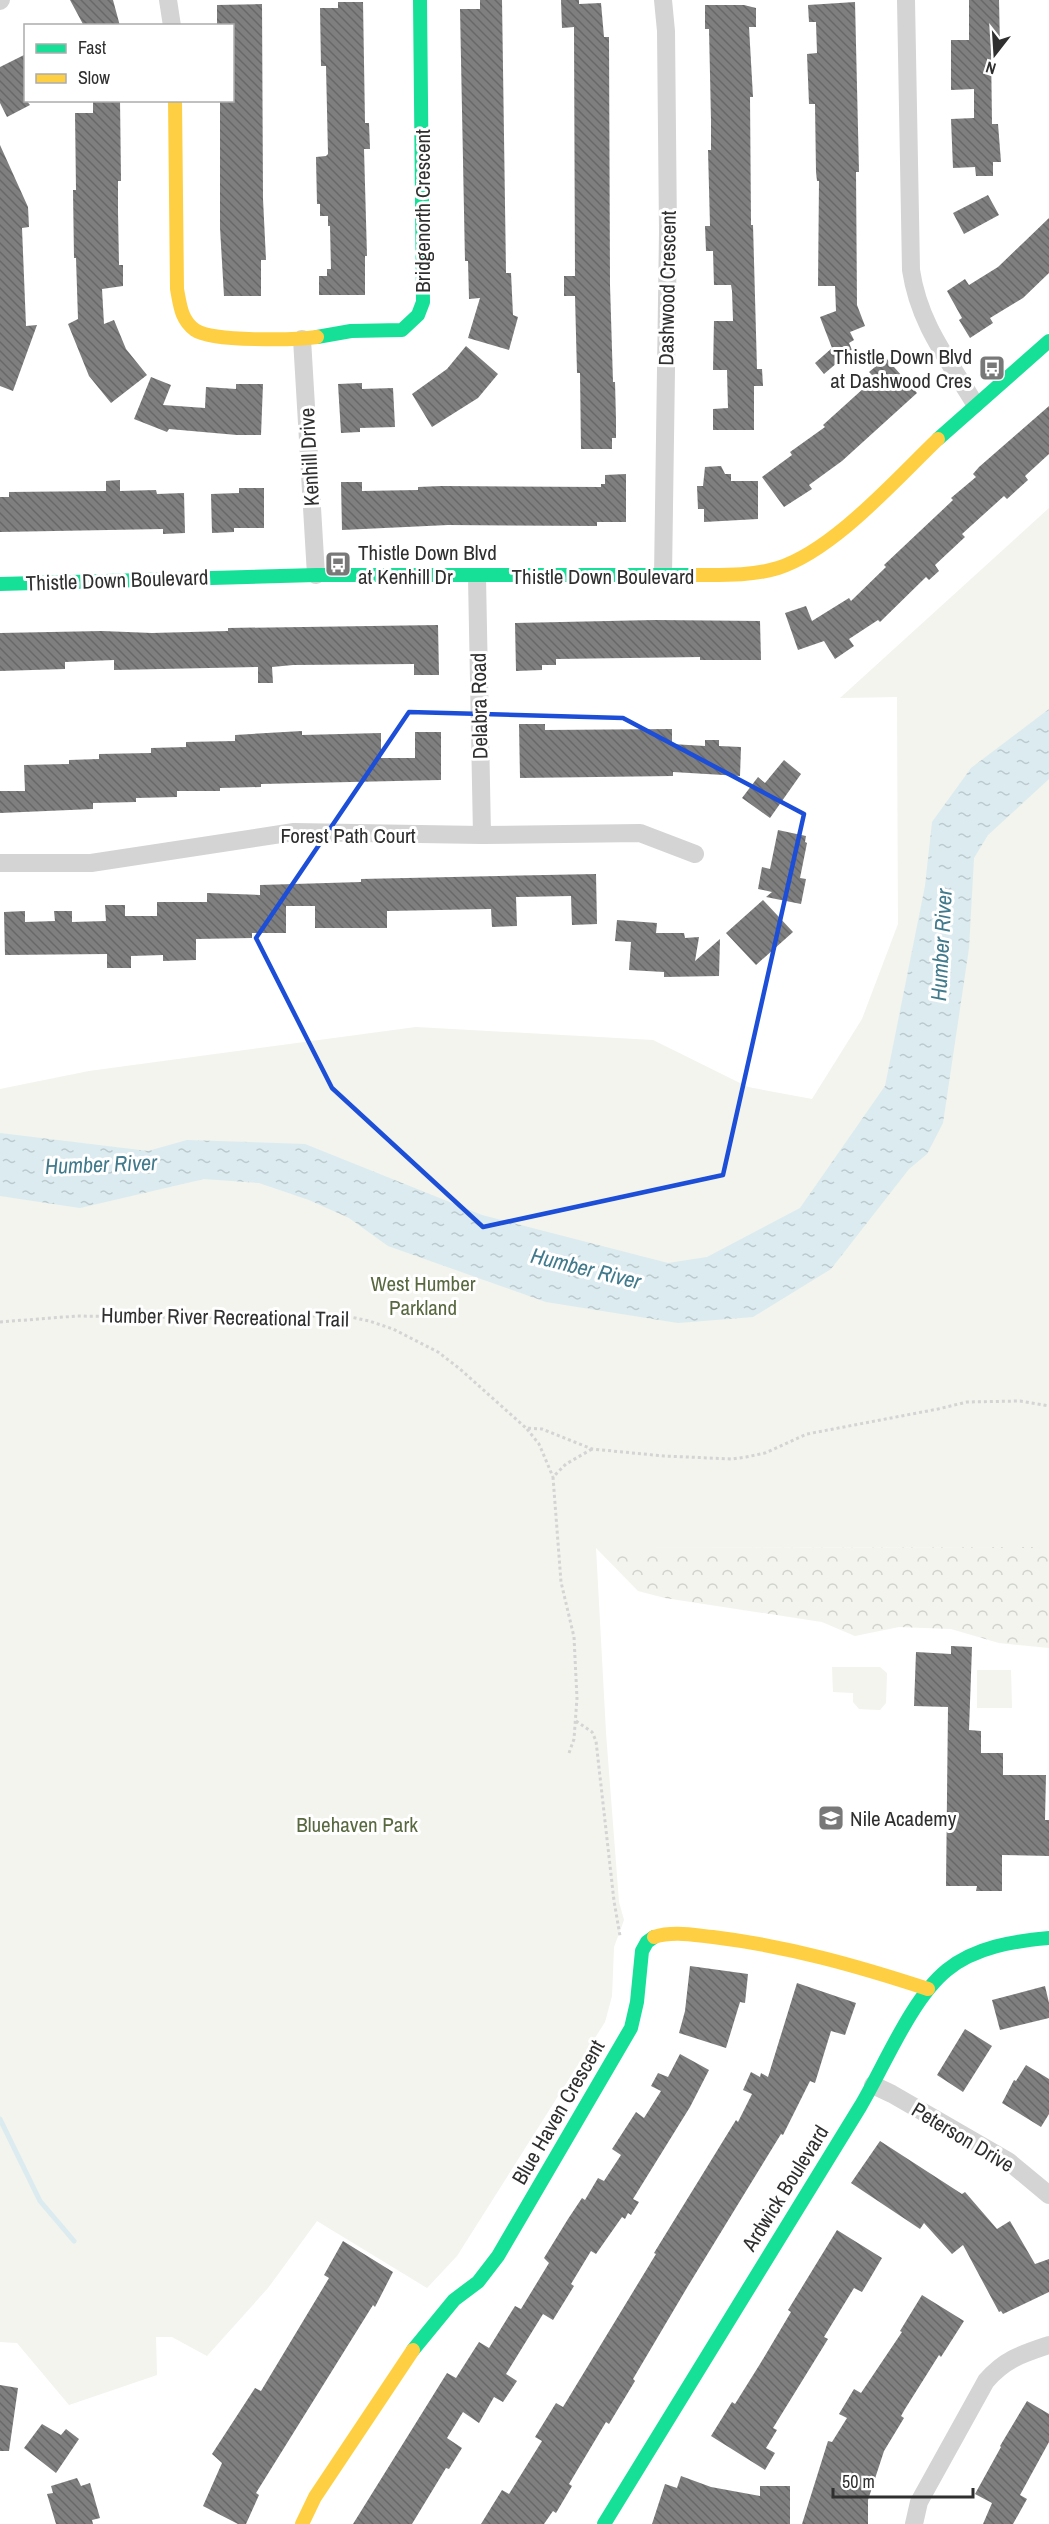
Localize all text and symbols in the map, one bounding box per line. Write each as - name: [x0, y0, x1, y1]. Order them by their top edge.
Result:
- legend: [24, 24, 234, 102]
- north arrow: [965, 24, 1025, 84]
- text: Fast: [78, 35, 106, 60]
- text: N: [983, 56, 998, 80]
- text: Slow: [78, 65, 110, 90]
- street label: Bridgenorth Crescent: [408, 129, 437, 293]
- street label: Dashwood Crescent: [651, 210, 683, 366]
- place label: Thistle Down Blvd at Dashwood Cres: [830, 342, 972, 395]
- bus stop icon: Thistle Down Blvd at Dashwood Cres: [977, 353, 1007, 383]
- street label: Kenhill Drive: [292, 407, 326, 507]
- place label: Thistle Down Blvd at Kenhill Dr: [358, 538, 497, 591]
- bus stop icon: Thistle Down Blvd at Kenhill Dr: [323, 549, 353, 579]
- street label: Thistle Down Boulevard: [25, 562, 209, 598]
- street label: Thistle Down Boulevard: [512, 562, 694, 591]
- street label: Delabra Road: [464, 653, 494, 759]
- street label: Forest Path Court: [280, 821, 416, 850]
- water label: Humber River: [923, 887, 959, 1002]
- water label: Humber River: [44, 1147, 159, 1181]
- water label: Humber River: [528, 1240, 645, 1296]
- park label: West Humber Parkland: [371, 1269, 476, 1322]
- street label: Humber River Recreational Trail: [101, 1300, 349, 1334]
- school or university icon: Nile Academy: [816, 1803, 846, 1833]
- place label: Nile Academy: [850, 1804, 957, 1833]
- park label: Bluehaven Park: [296, 1810, 418, 1839]
- street label: Blue Haven Crescent: [505, 2034, 611, 2190]
- street label: Peterson Drive: [906, 2095, 1020, 2179]
- street label: Ardwick Boulevard: [734, 2119, 835, 2257]
- scale bar: [833, 2461, 972, 2499]
- text: 50 m: [842, 2469, 875, 2494]

